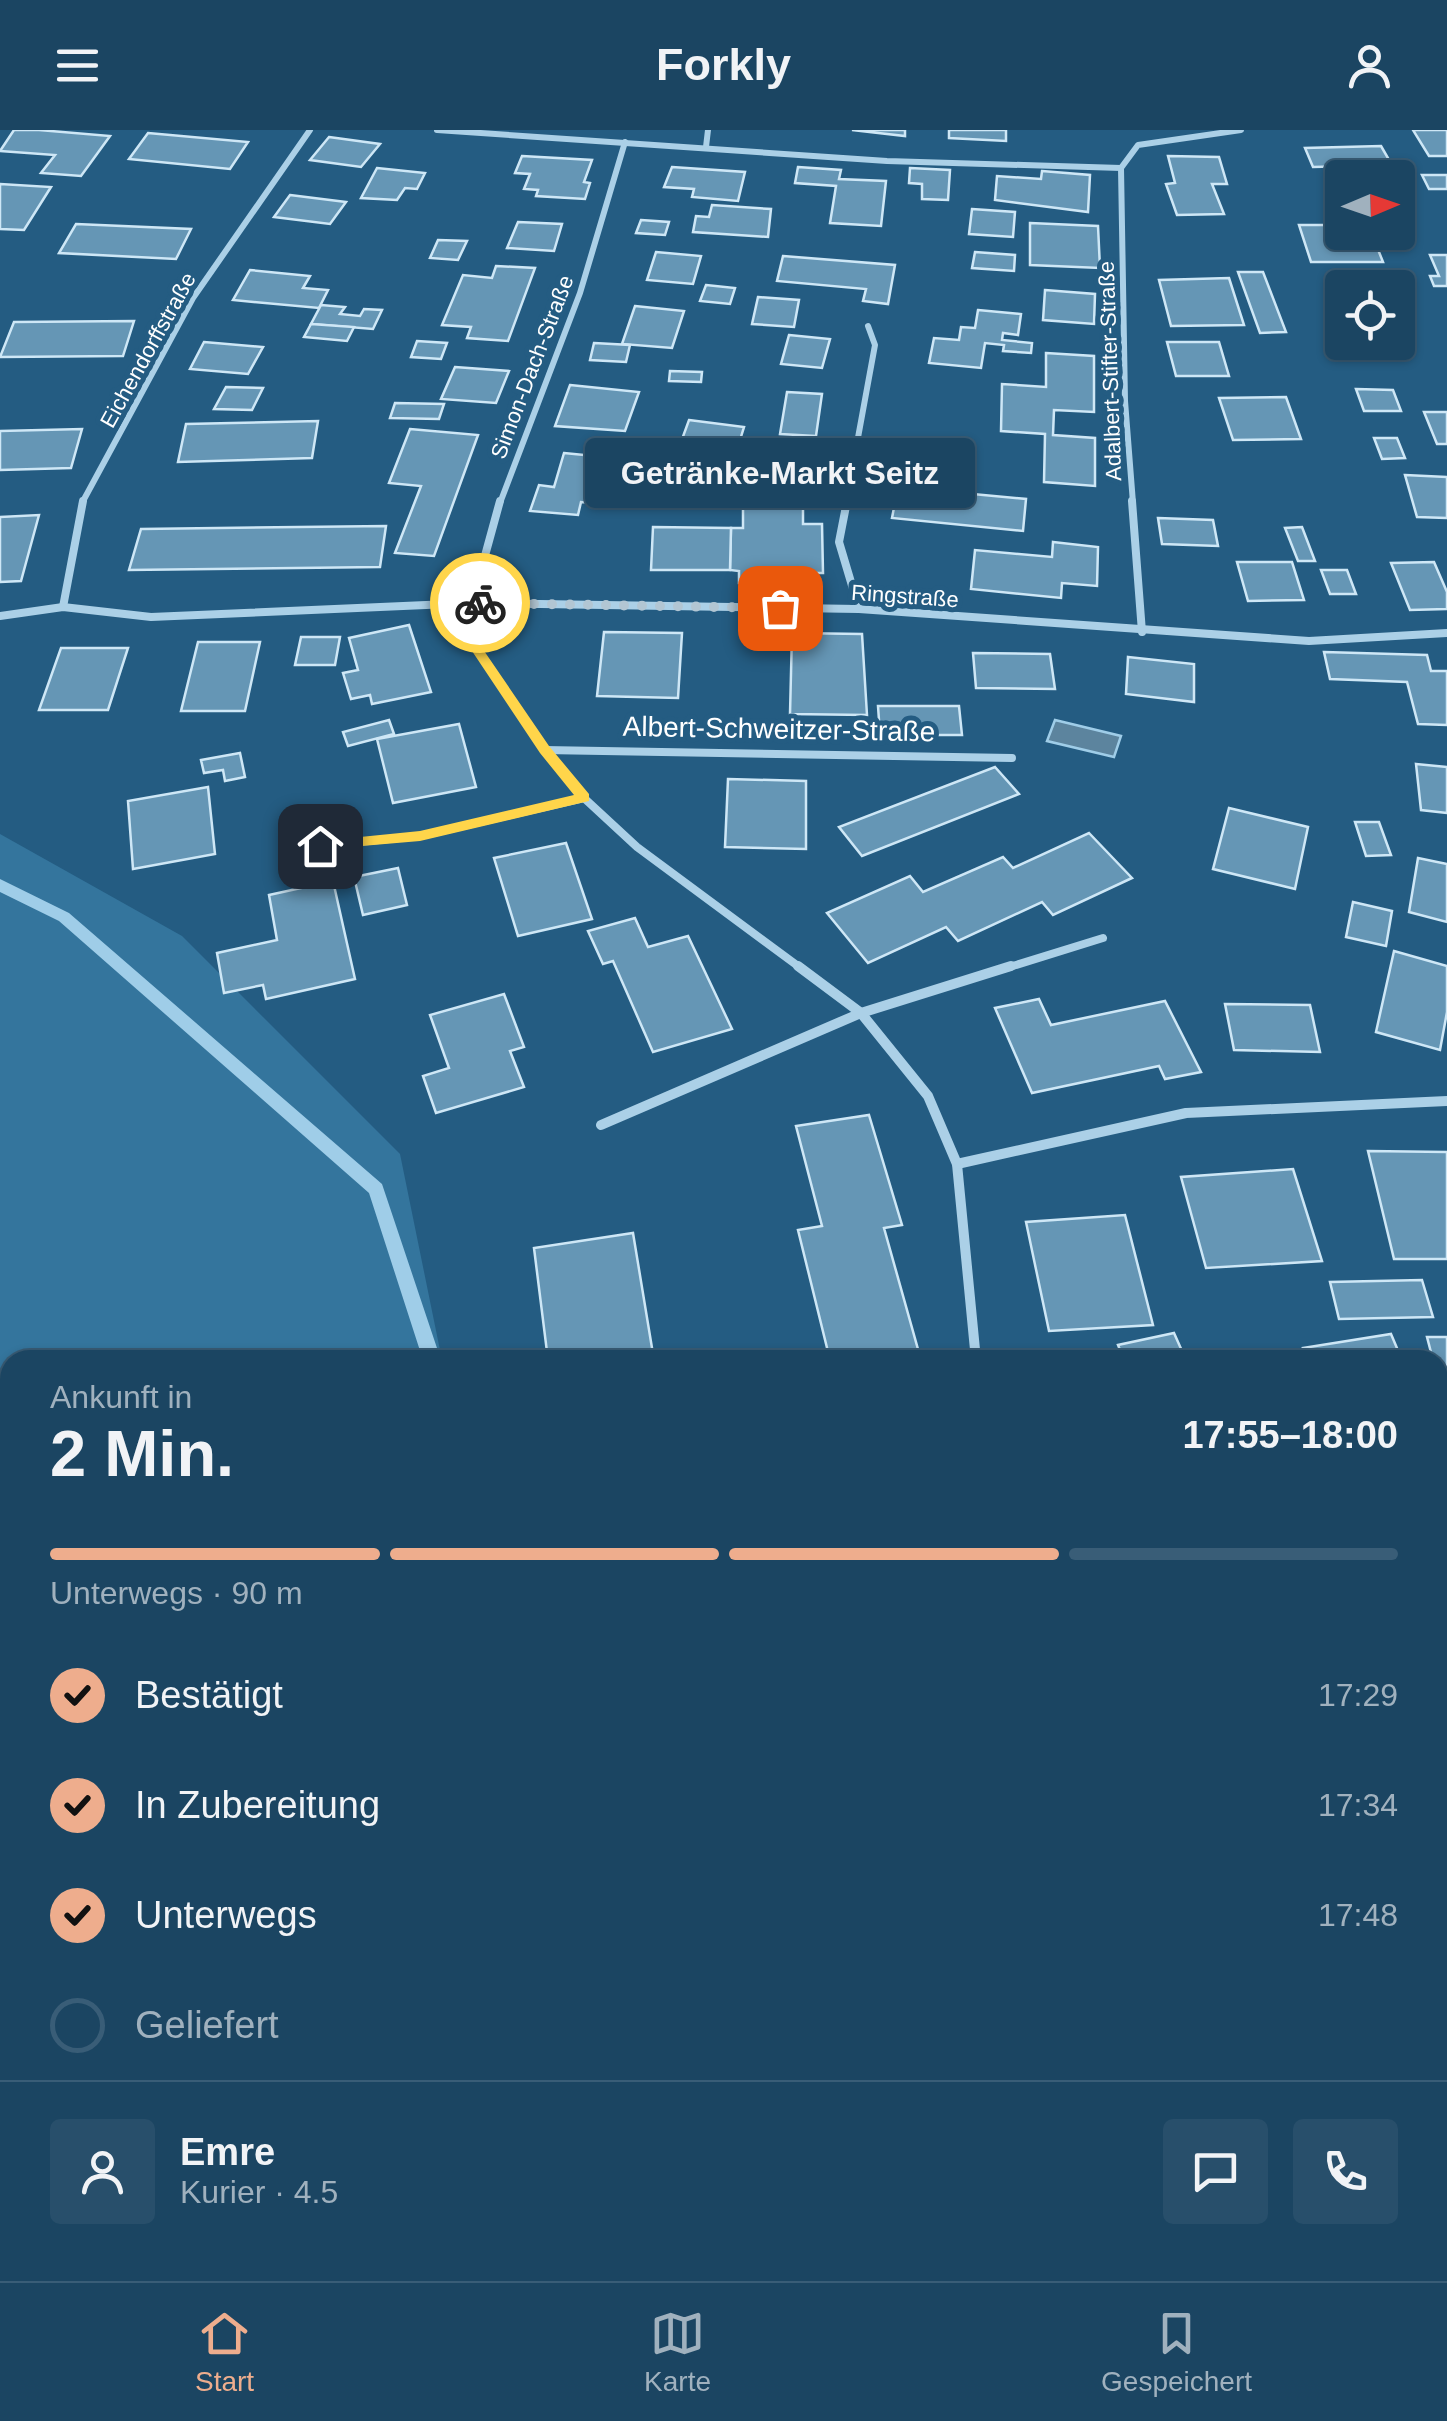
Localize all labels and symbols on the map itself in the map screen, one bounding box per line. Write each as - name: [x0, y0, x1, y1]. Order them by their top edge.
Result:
- north arrow: [1325, 160, 1415, 250]
- street label: Adalbert-Stifter-Straße: [1094, 261, 1126, 481]
- street label: Eichendorffstraße: [95, 268, 201, 432]
- street label: Simon-Dach-Straße: [485, 272, 579, 462]
- callout: Getränke-Markt Seitz: [585, 438, 975, 508]
- courier: [430, 553, 530, 653]
- pin: [738, 566, 823, 651]
- street label: Ringstraße: [850, 580, 960, 612]
- street label: Albert-Schweitzer-Straße: [622, 711, 936, 747]
- pin: [278, 804, 363, 889]

